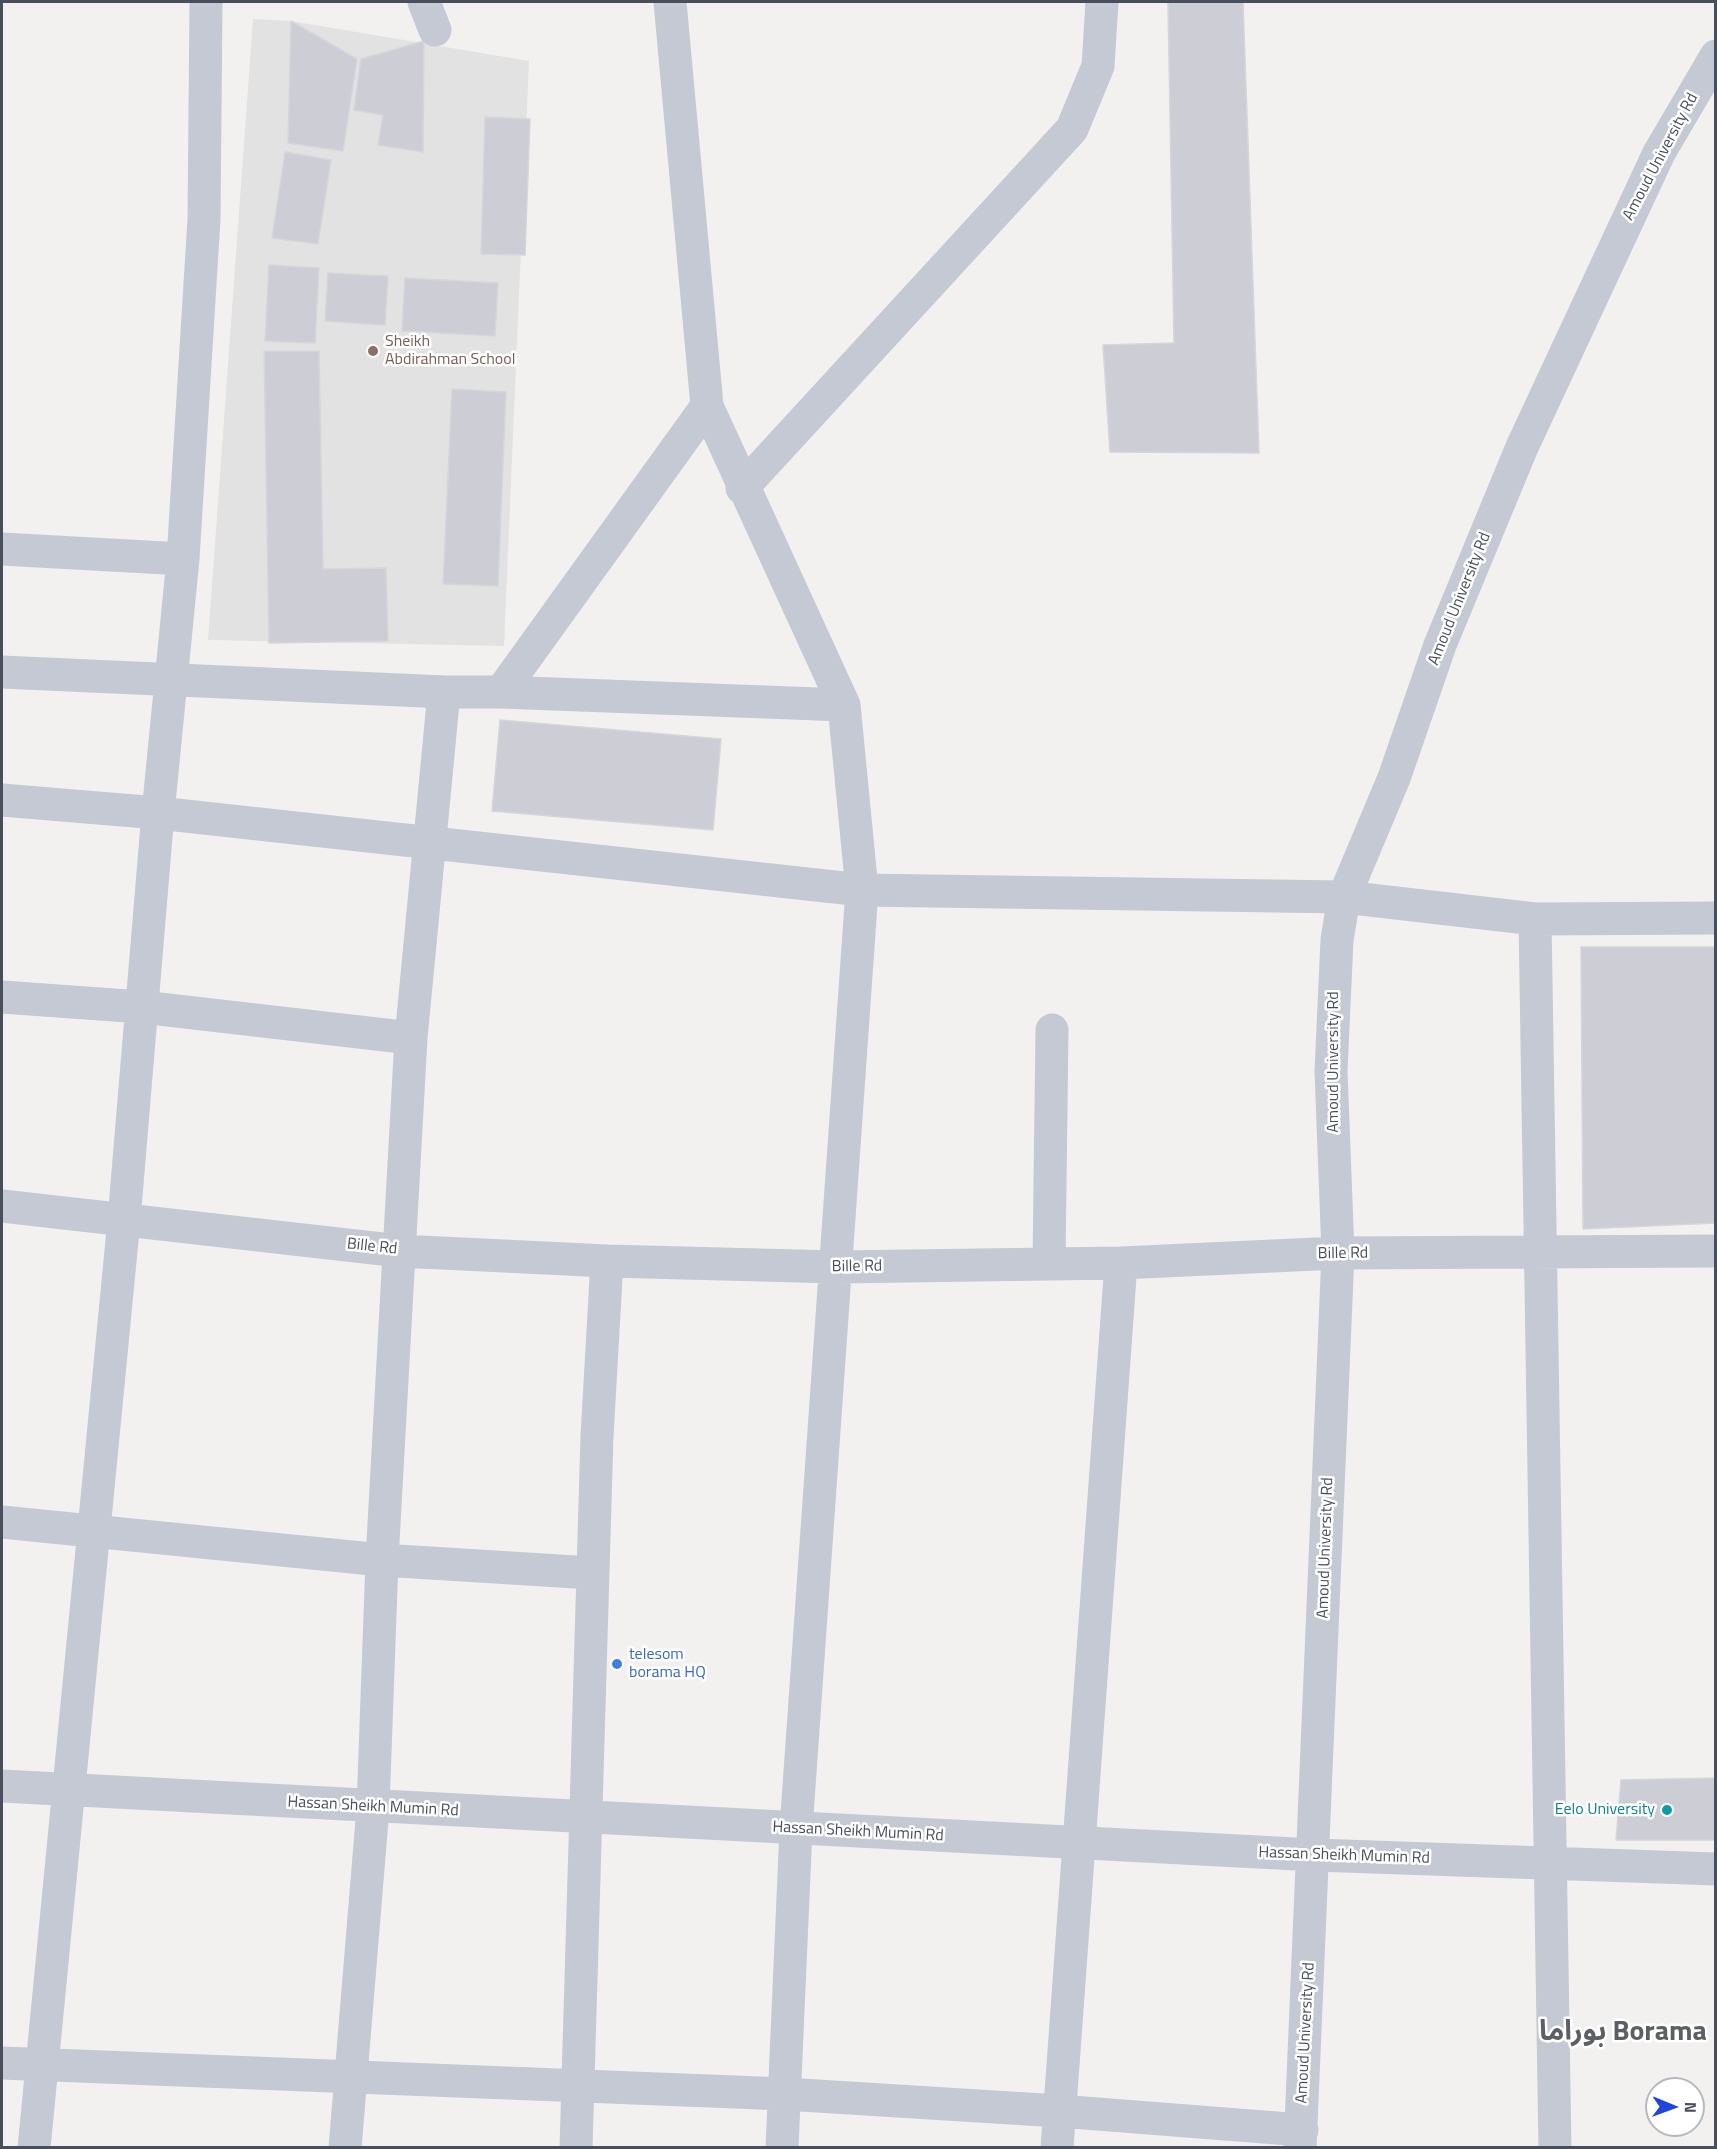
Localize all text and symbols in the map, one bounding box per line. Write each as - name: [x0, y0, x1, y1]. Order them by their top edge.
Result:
- street label: Amoud University Rd: [1619, 90, 1703, 224]
- place label: Sheikh Abdirahman School: [385, 332, 515, 370]
- marker: Sheikh Abdirahman School: [366, 344, 380, 358]
- street label: Amoud University Rd: [1425, 530, 1495, 668]
- street label: Amoud University Rd: [1324, 991, 1344, 1133]
- street label: Bille Rd: [346, 1235, 398, 1259]
- street label: Bille Rd: [1318, 1244, 1368, 1264]
- street label: Bille Rd: [832, 1257, 882, 1277]
- street label: Amoud University Rd: [1314, 1477, 1338, 1619]
- place label: telesom borama HQ: [629, 1645, 706, 1683]
- marker: telesom borama HQ: [610, 1657, 624, 1671]
- street label: Hassan Sheikh Mumin Rd: [287, 1793, 459, 1821]
- place label: Eelo University: [1555, 1800, 1655, 1820]
- marker: Eelo University: [1660, 1803, 1674, 1817]
- street label: Hassan Sheikh Mumin Rd: [772, 1818, 944, 1846]
- street label: Hassan Sheikh Mumin Rd: [1258, 1843, 1430, 1869]
- street label: Amoud University Rd: [1293, 1962, 1319, 2104]
- district label: بوراما Borama: [1539, 2016, 1707, 2050]
- north arrow: [1645, 2077, 1705, 2137]
- text: N: [1679, 2102, 1703, 2113]

